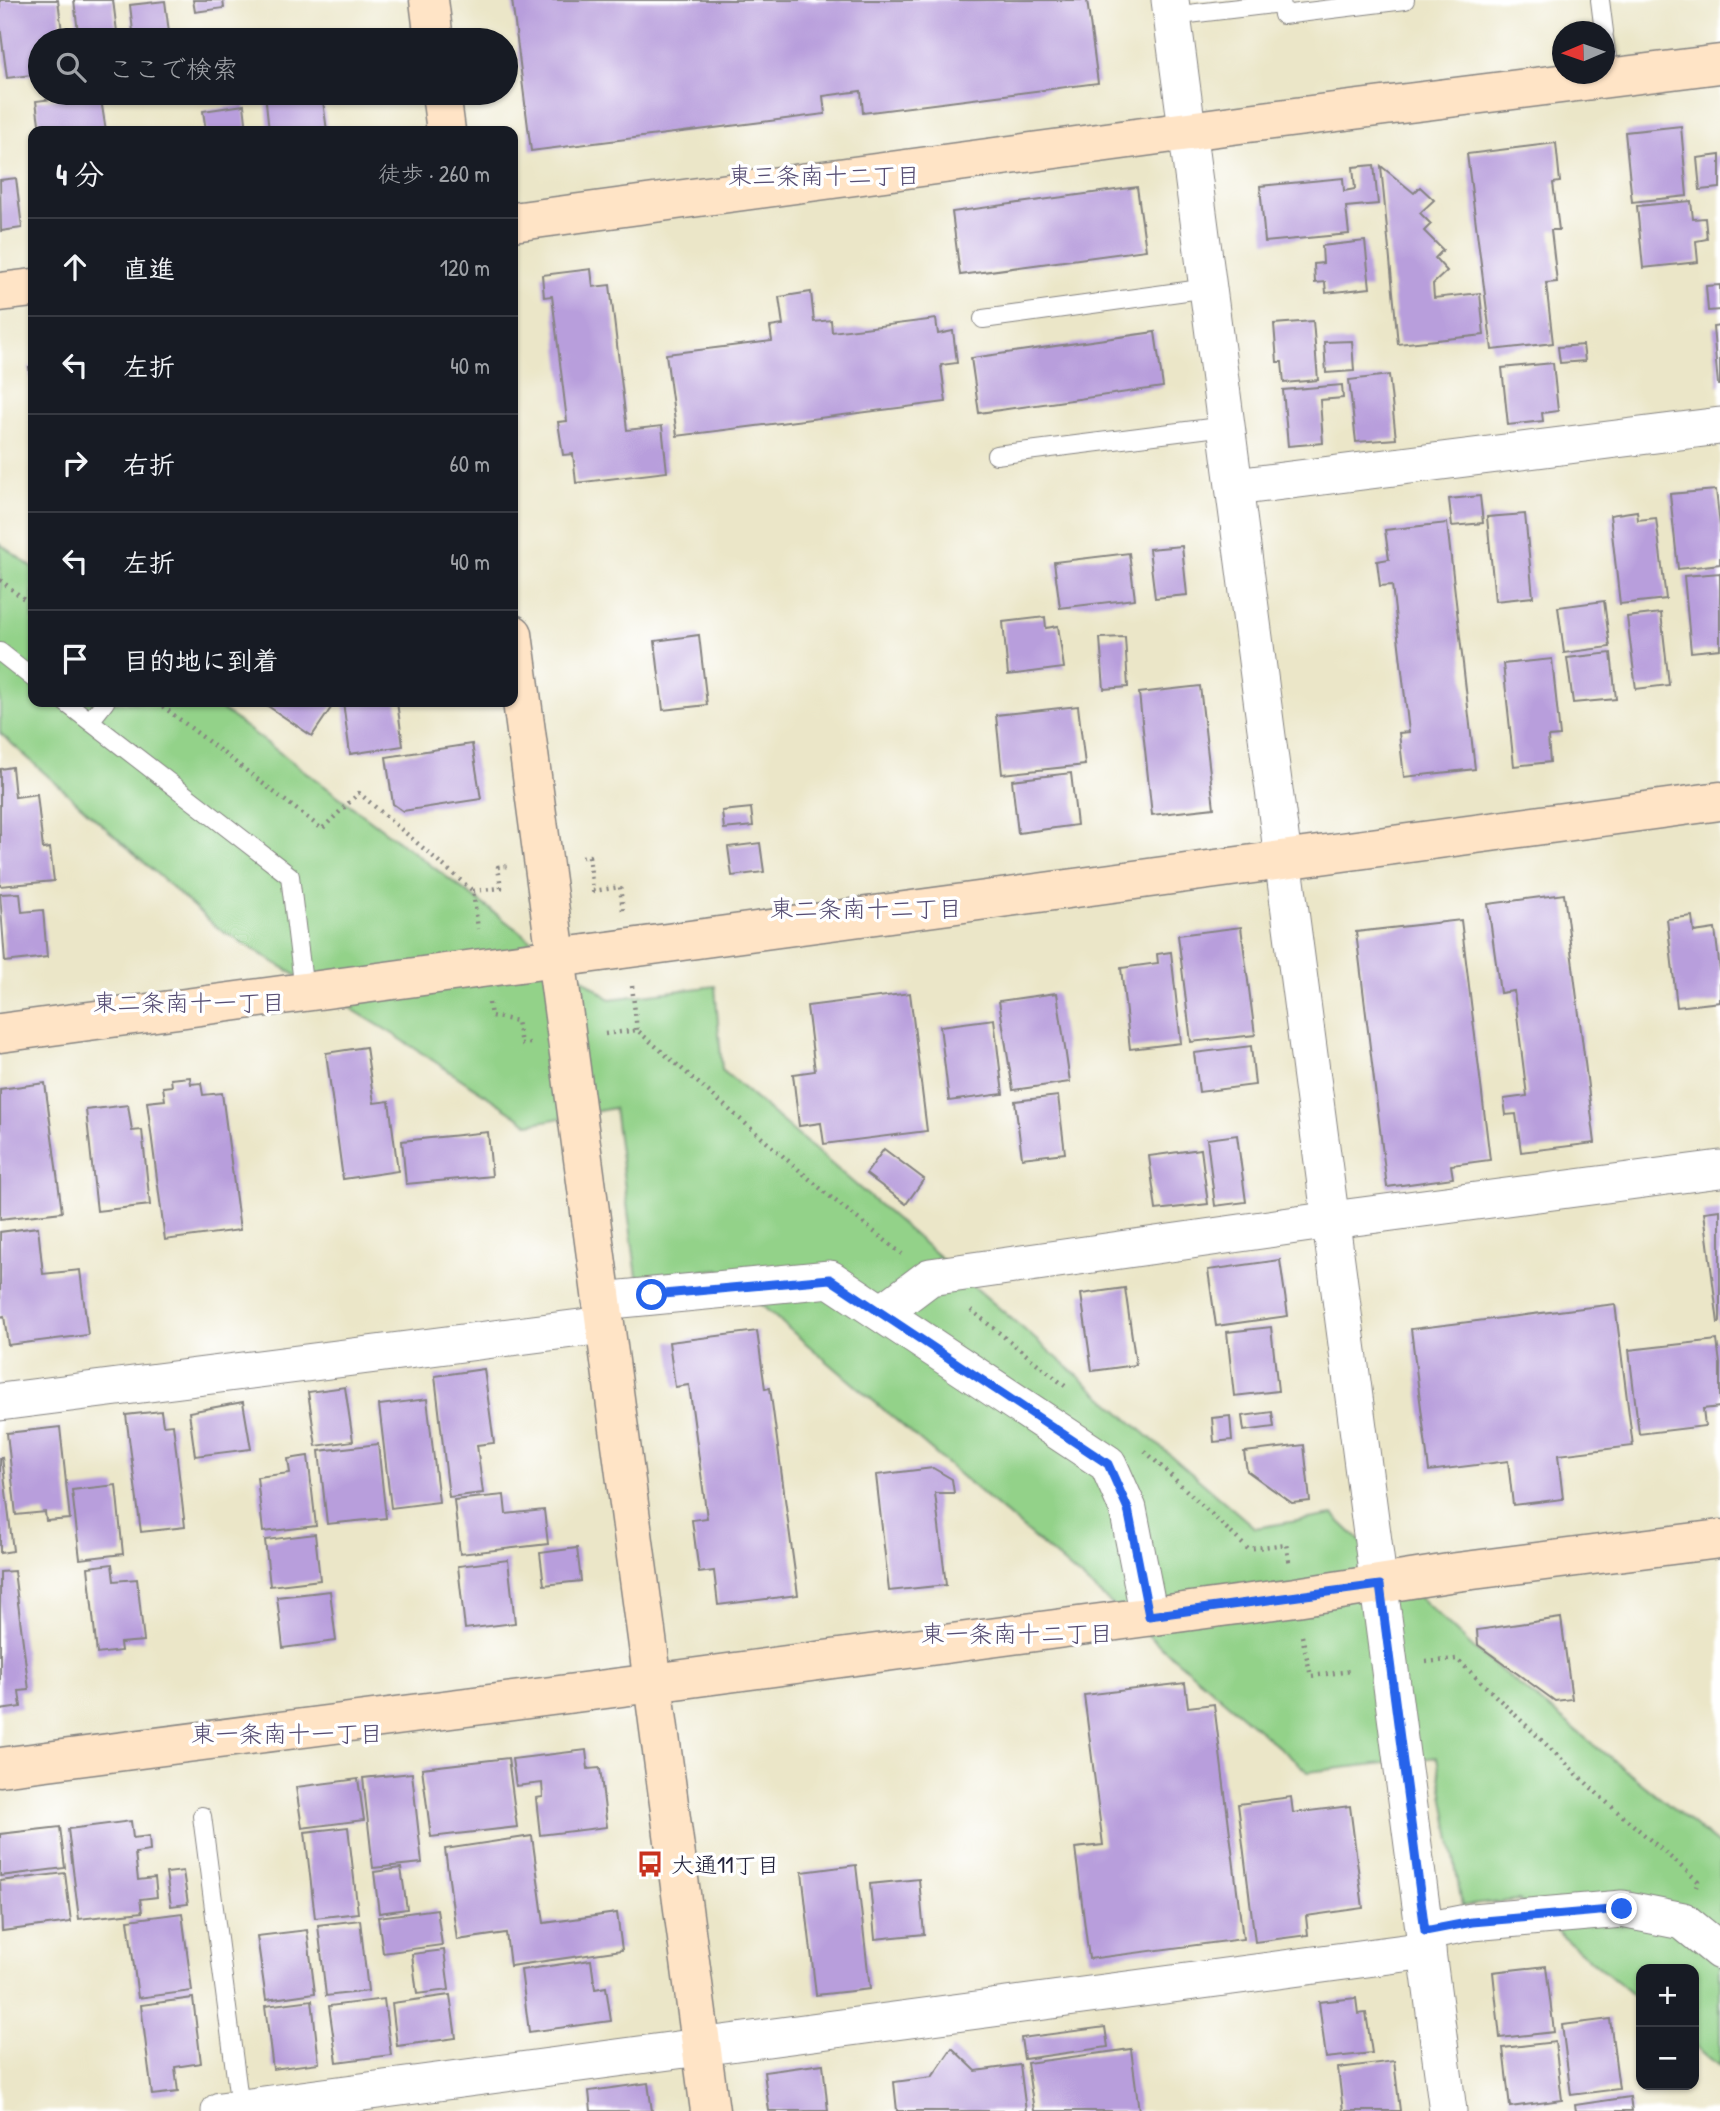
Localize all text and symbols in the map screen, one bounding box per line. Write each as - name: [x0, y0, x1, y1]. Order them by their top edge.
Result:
- north arrow: [1552, 21, 1615, 84]
- search box: [28, 28, 518, 105]
- icon: search: [52, 48, 90, 86]
- text: ここで検索: [108, 51, 238, 86]
- text: 4 分: [56, 154, 104, 194]
- text: 徒歩 · 260 m: [378, 158, 490, 189]
- district label: 東三条南十二丁目: [728, 159, 920, 191]
- icon: ahead: [56, 248, 94, 286]
- text: 直進: [123, 251, 175, 286]
- text: 120 m: [440, 252, 490, 283]
- icon: left: [56, 346, 94, 384]
- text: 左折: [123, 349, 175, 384]
- text: 40 m: [450, 350, 490, 381]
- icon: right: [56, 444, 94, 482]
- text: 右折: [123, 447, 175, 482]
- text: 60 m: [450, 448, 490, 479]
- icon: left: [56, 542, 94, 580]
- text: 左折: [123, 545, 175, 580]
- text: 40 m: [450, 546, 490, 577]
- icon: arrive: [56, 640, 94, 678]
- text: 目的地に到着: [123, 643, 279, 678]
- district label: 東二条南十二丁目: [770, 892, 962, 924]
- district label: 東二条南十一丁目: [93, 986, 285, 1018]
- route start: [636, 1279, 667, 1310]
- district label: 東一条南十二丁目: [921, 1617, 1113, 1649]
- district label: 東一条南十一丁目: [191, 1717, 383, 1749]
- bus stop icon: 大通11丁目: [635, 1849, 665, 1879]
- place label: 大通11丁目: [671, 1849, 780, 1880]
- route end: [1606, 1893, 1637, 1924]
- map controls: [1636, 1964, 1699, 2090]
- button: +: [1636, 1964, 1699, 2027]
- button: −: [1636, 2027, 1699, 2090]

